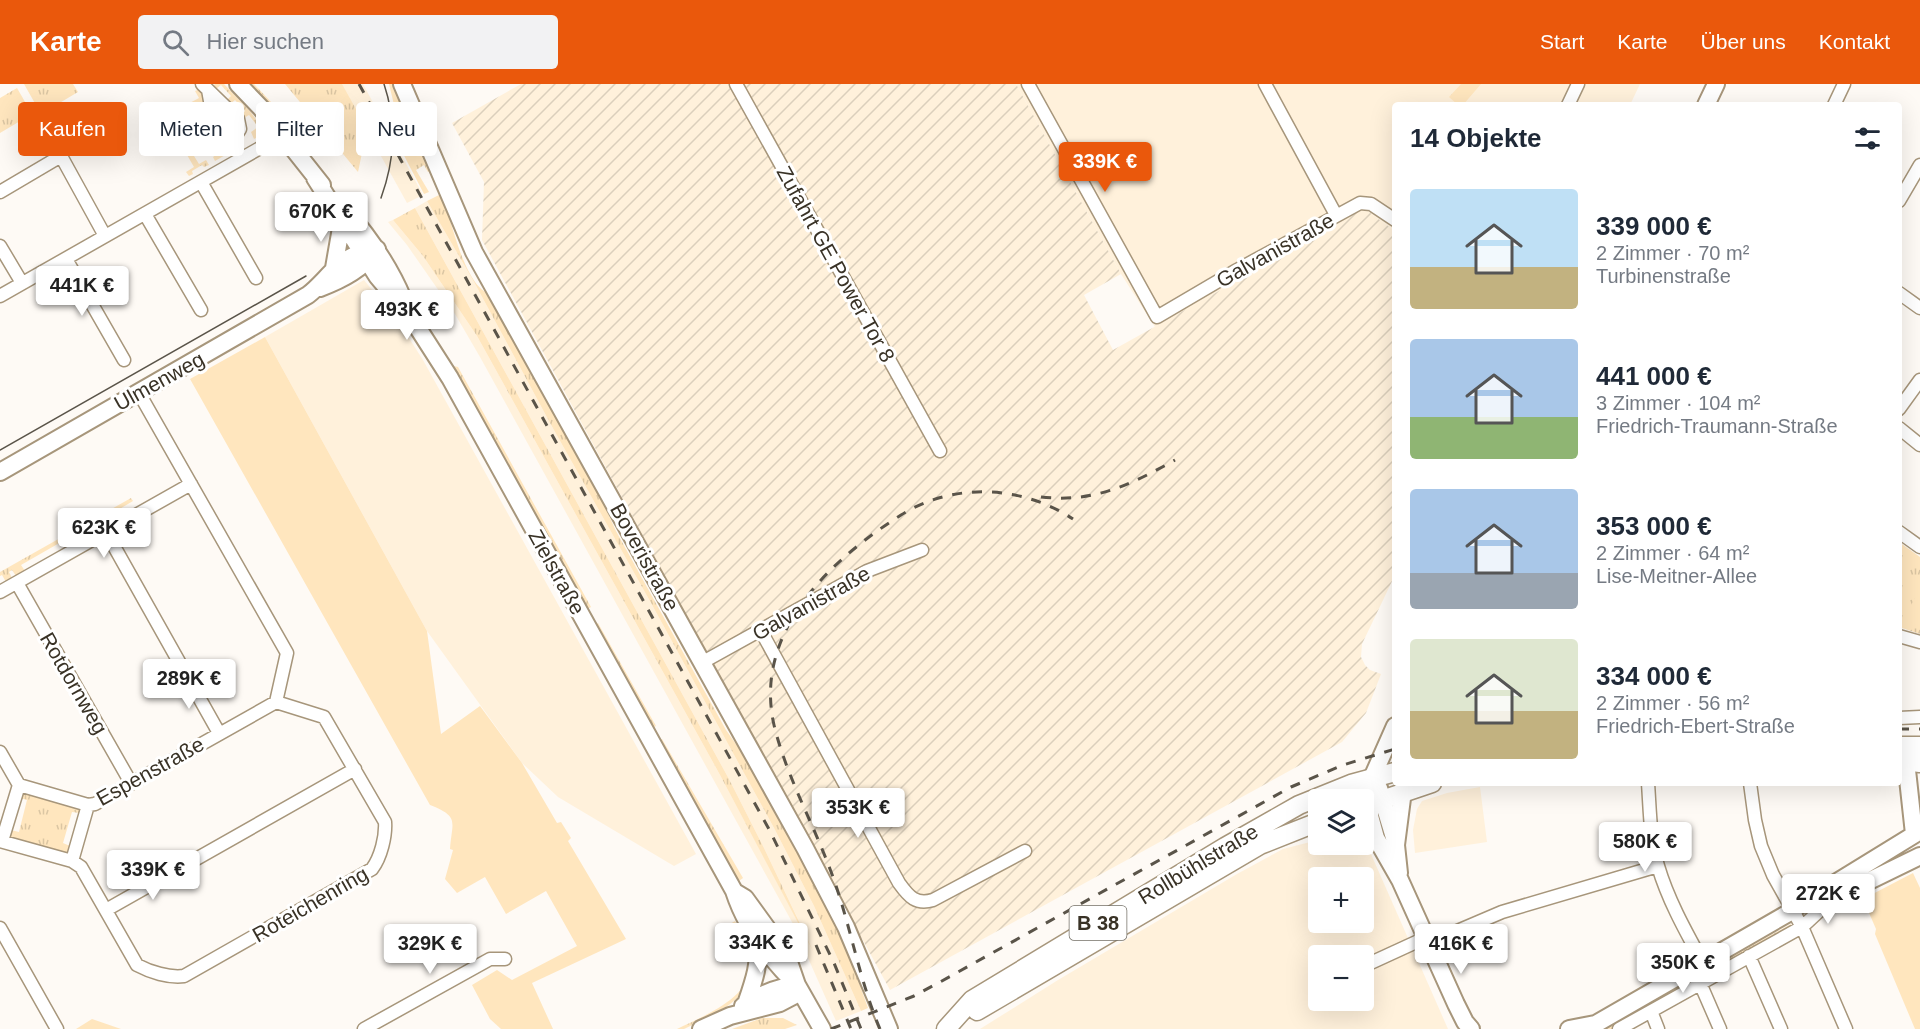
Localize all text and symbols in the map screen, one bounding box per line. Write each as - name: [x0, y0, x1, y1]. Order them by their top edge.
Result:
- search box: [138, 15, 558, 69]
- text: Karte: [30, 26, 102, 57]
- icon: search: [159, 26, 192, 59]
- text: Hier suchen: [207, 29, 324, 54]
- text: Start: [1540, 30, 1584, 53]
- text: Karte: [1617, 30, 1668, 53]
- text: Über uns: [1701, 30, 1786, 53]
- text: Kontakt: [1819, 30, 1890, 53]
- chip: Kaufen: [18, 102, 127, 156]
- chip: Mieten: [139, 102, 244, 156]
- chip: Filter: [256, 102, 344, 156]
- chip: Neu: [356, 102, 437, 156]
- icon: filters: [1851, 122, 1884, 155]
- text: 14 Objekte: [1410, 123, 1542, 153]
- pin: 339K €: [1056, 142, 1154, 193]
- text: 339K €: [1073, 150, 1137, 172]
- street label: Zufahrt GE Power Tor 8: [773, 162, 899, 366]
- pin: 670K €: [272, 192, 370, 243]
- text: 670K €: [289, 200, 353, 222]
- street label: Galvanistraße: [1212, 208, 1338, 292]
- text: 339 000 €: [1596, 211, 1712, 241]
- icon: home: [1458, 213, 1530, 285]
- text: 2 Zimmer · 70 m²: [1596, 242, 1749, 264]
- text: Turbinenstraße: [1596, 265, 1731, 287]
- pin: 441K €: [33, 266, 131, 317]
- text: 441K €: [50, 274, 114, 296]
- pin: 493K €: [358, 290, 456, 341]
- text: 493K €: [375, 298, 439, 320]
- street label: Ulmenweg: [110, 347, 208, 415]
- text: 441 000 €: [1596, 361, 1712, 391]
- icon: home: [1458, 363, 1530, 435]
- text: 3 Zimmer · 104 m²: [1596, 392, 1760, 414]
- text: Friedrich-Traumann-Straße: [1596, 415, 1838, 437]
- street label: Boveristraße: [606, 499, 684, 615]
- pin: 623K €: [55, 508, 153, 559]
- text: 353 000 €: [1596, 511, 1712, 541]
- icon: home: [1458, 513, 1530, 585]
- text: 623K €: [72, 516, 136, 538]
- street label: Zielstraße: [524, 526, 590, 618]
- text: 2 Zimmer · 64 m²: [1596, 542, 1749, 564]
- street label: Galvanistraße: [748, 561, 874, 645]
- text: Lise-Meitner-Allee: [1596, 565, 1757, 587]
- street label: Rotdornweg: [36, 628, 112, 738]
- pin: 289K €: [140, 659, 238, 710]
- text: 334 000 €: [1596, 661, 1712, 691]
- icon: home: [1458, 663, 1530, 735]
- text: 289K €: [157, 667, 221, 689]
- text: 2 Zimmer · 56 m²: [1596, 692, 1749, 714]
- text: Friedrich-Ebert-Straße: [1596, 715, 1795, 737]
- street label: Espenstraße: [92, 732, 208, 810]
- pin: 353K €: [809, 788, 907, 839]
- map controls: [1308, 789, 1374, 1011]
- button: layers: [1308, 789, 1374, 855]
- text: 353K €: [826, 796, 890, 818]
- street label: Rollbühlstraße: [1134, 819, 1262, 909]
- pin: 580K €: [1596, 822, 1694, 873]
- text: 580K €: [1613, 830, 1677, 852]
- pin: 339K €: [104, 850, 202, 901]
- text: 339K €: [121, 858, 185, 880]
- street label: Roteichenring: [248, 862, 372, 946]
- button: +: [1308, 867, 1374, 933]
- pin: 272K €: [1779, 874, 1877, 925]
- text: 272K €: [1796, 882, 1860, 904]
- road number: B 38: [1070, 906, 1126, 940]
- pin: 334K €: [712, 923, 810, 974]
- pin: 329K €: [381, 924, 479, 975]
- pin: 416K €: [1412, 924, 1510, 975]
- text: 334K €: [729, 931, 793, 953]
- text: 329K €: [398, 932, 462, 954]
- text: 416K €: [1429, 932, 1493, 954]
- pin: 350K €: [1634, 943, 1732, 994]
- button: −: [1308, 945, 1374, 1011]
- text: 350K €: [1651, 951, 1715, 973]

